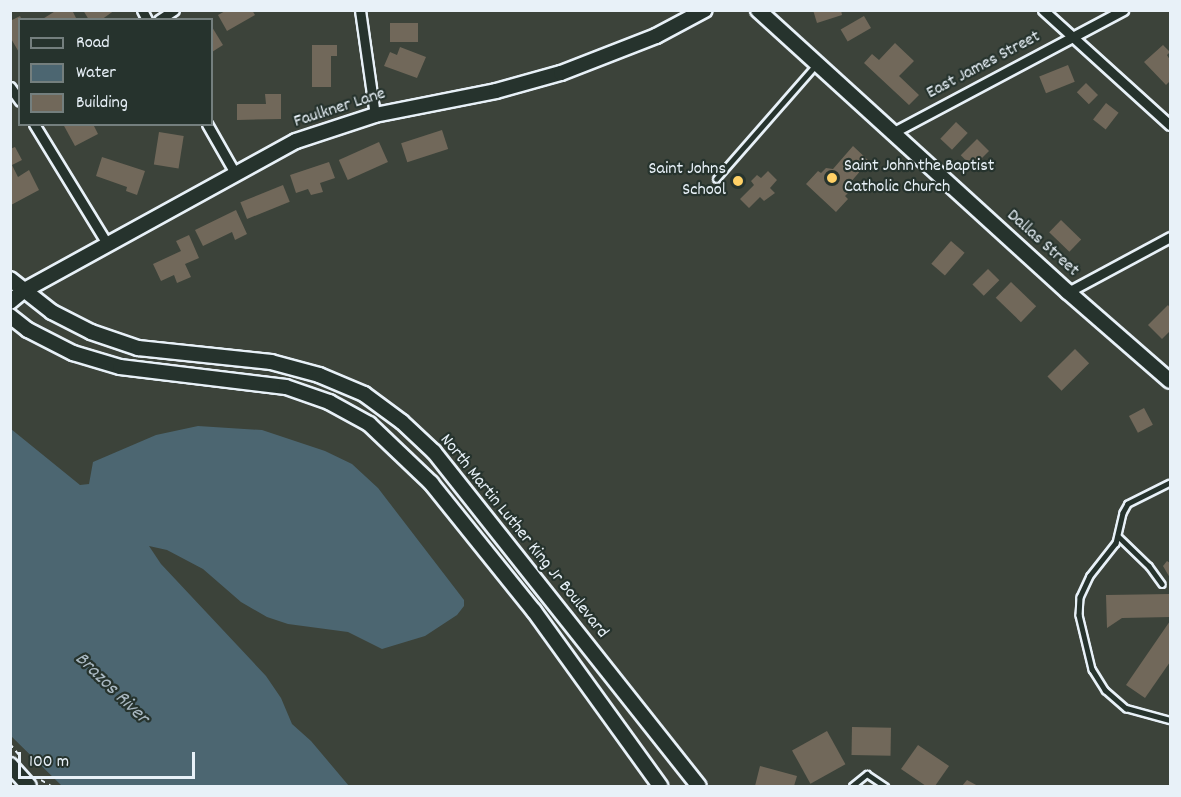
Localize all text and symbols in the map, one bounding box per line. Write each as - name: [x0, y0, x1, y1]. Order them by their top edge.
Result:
- legend: [18, 18, 213, 126]
- street label: East James Street: [923, 27, 1045, 105]
- text: Road: [76, 31, 110, 56]
- text: Water: [76, 61, 116, 86]
- street label: Faulkner Lane: [292, 84, 388, 134]
- text: Building: [76, 91, 128, 116]
- place label: Saint John the Baptist Catholic Church: [844, 157, 994, 200]
- place label: Saint Johns School: [649, 160, 726, 202]
- marker: Saint John the Baptist Catholic Church: [825, 171, 839, 185]
- marker: Saint Johns School: [731, 174, 745, 188]
- street label: Dallas Street: [1001, 206, 1083, 282]
- street label: North Martin Luther King Jr Boulevard: [434, 431, 612, 643]
- water label: Brazos River: [69, 648, 153, 730]
- scale bar: [21, 740, 198, 778]
- text: 100 m: [29, 750, 69, 775]

